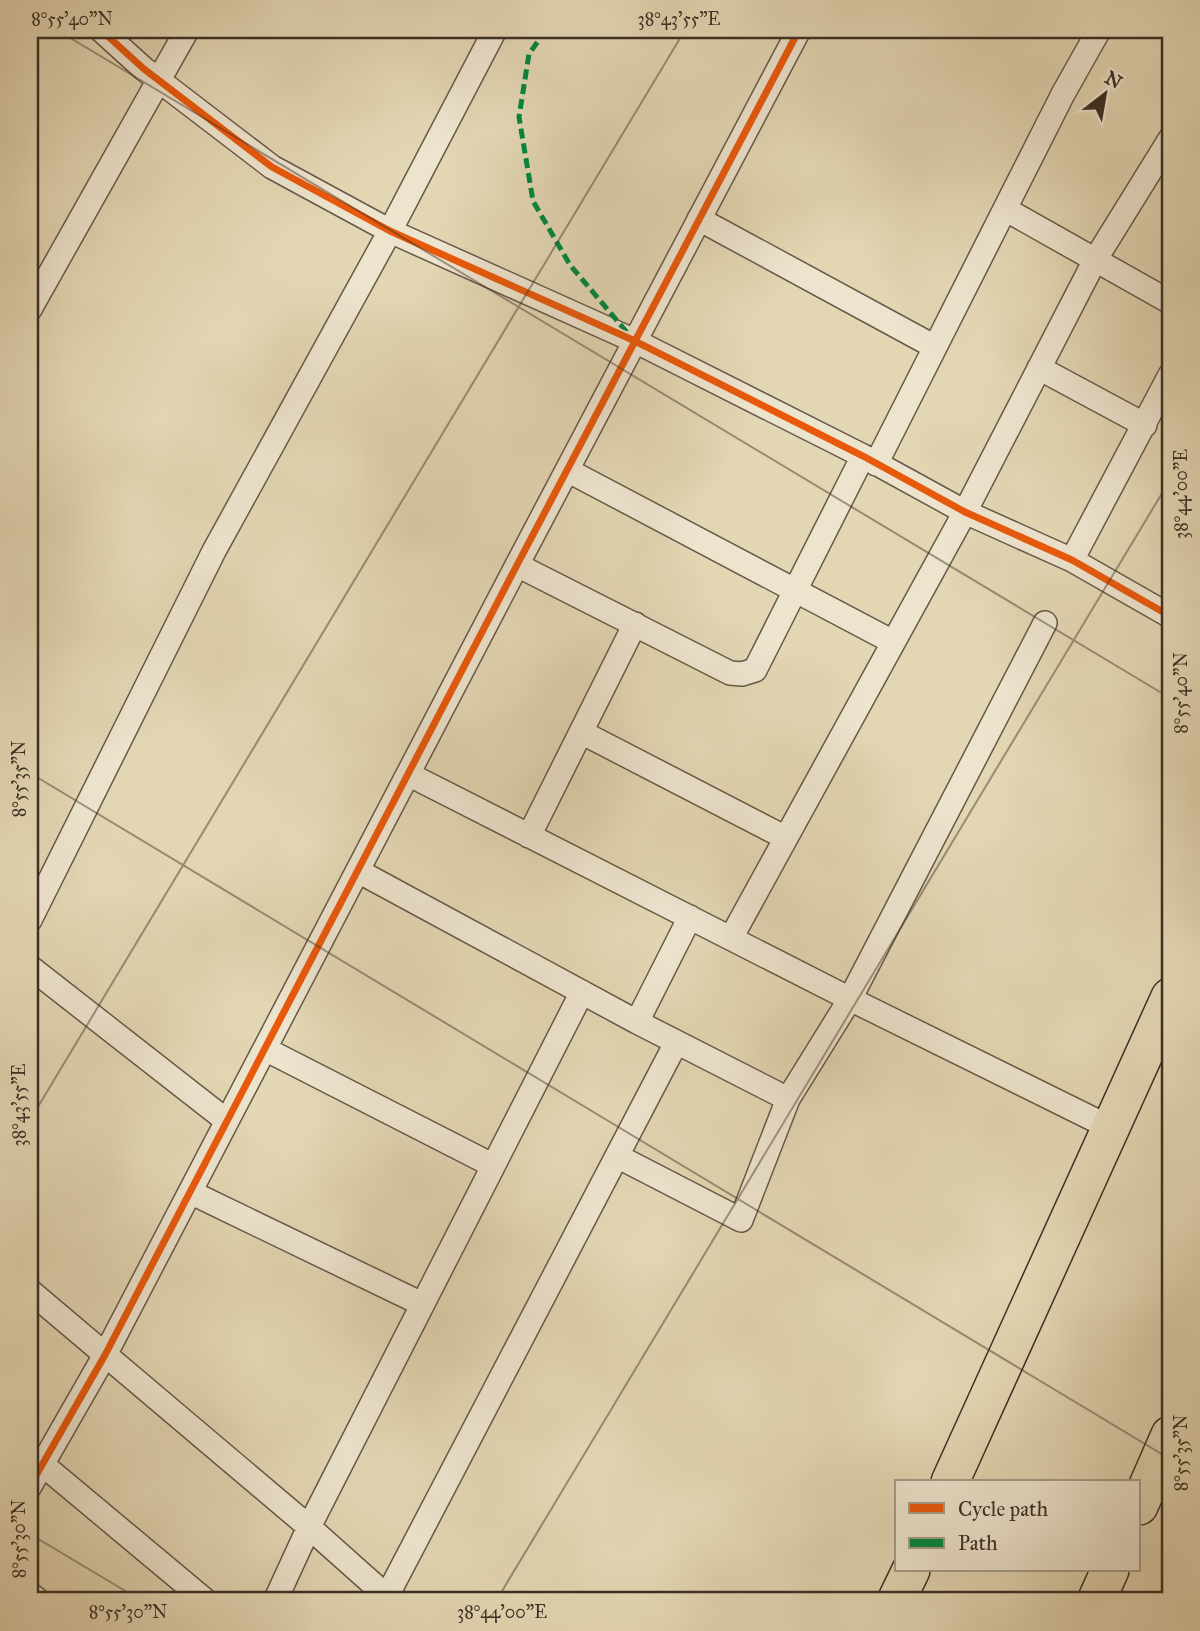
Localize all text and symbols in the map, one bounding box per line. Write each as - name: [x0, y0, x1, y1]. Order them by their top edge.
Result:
- text: 8°55'40"N: [31, 8, 113, 30]
- text: 38°43'55"E: [637, 8, 721, 30]
- north arrow: [1070, 60, 1140, 130]
- text: N: [1101, 66, 1126, 94]
- text: 38°44'00"E: [1170, 449, 1192, 539]
- text: 8°55'40"N: [1170, 652, 1192, 734]
- text: 8°55'35"N: [8, 741, 30, 817]
- text: 38°43'55"E: [8, 1063, 30, 1147]
- text: 8°55'35"N: [1170, 1415, 1192, 1491]
- legend: [895, 1480, 1140, 1572]
- text: Cycle path: [958, 1496, 1049, 1522]
- text: 8°55'30"N: [8, 1500, 30, 1578]
- text: Path: [958, 1530, 998, 1556]
- text: 8°55'30"N: [89, 1601, 167, 1623]
- text: 38°44'00"E: [457, 1601, 547, 1623]

